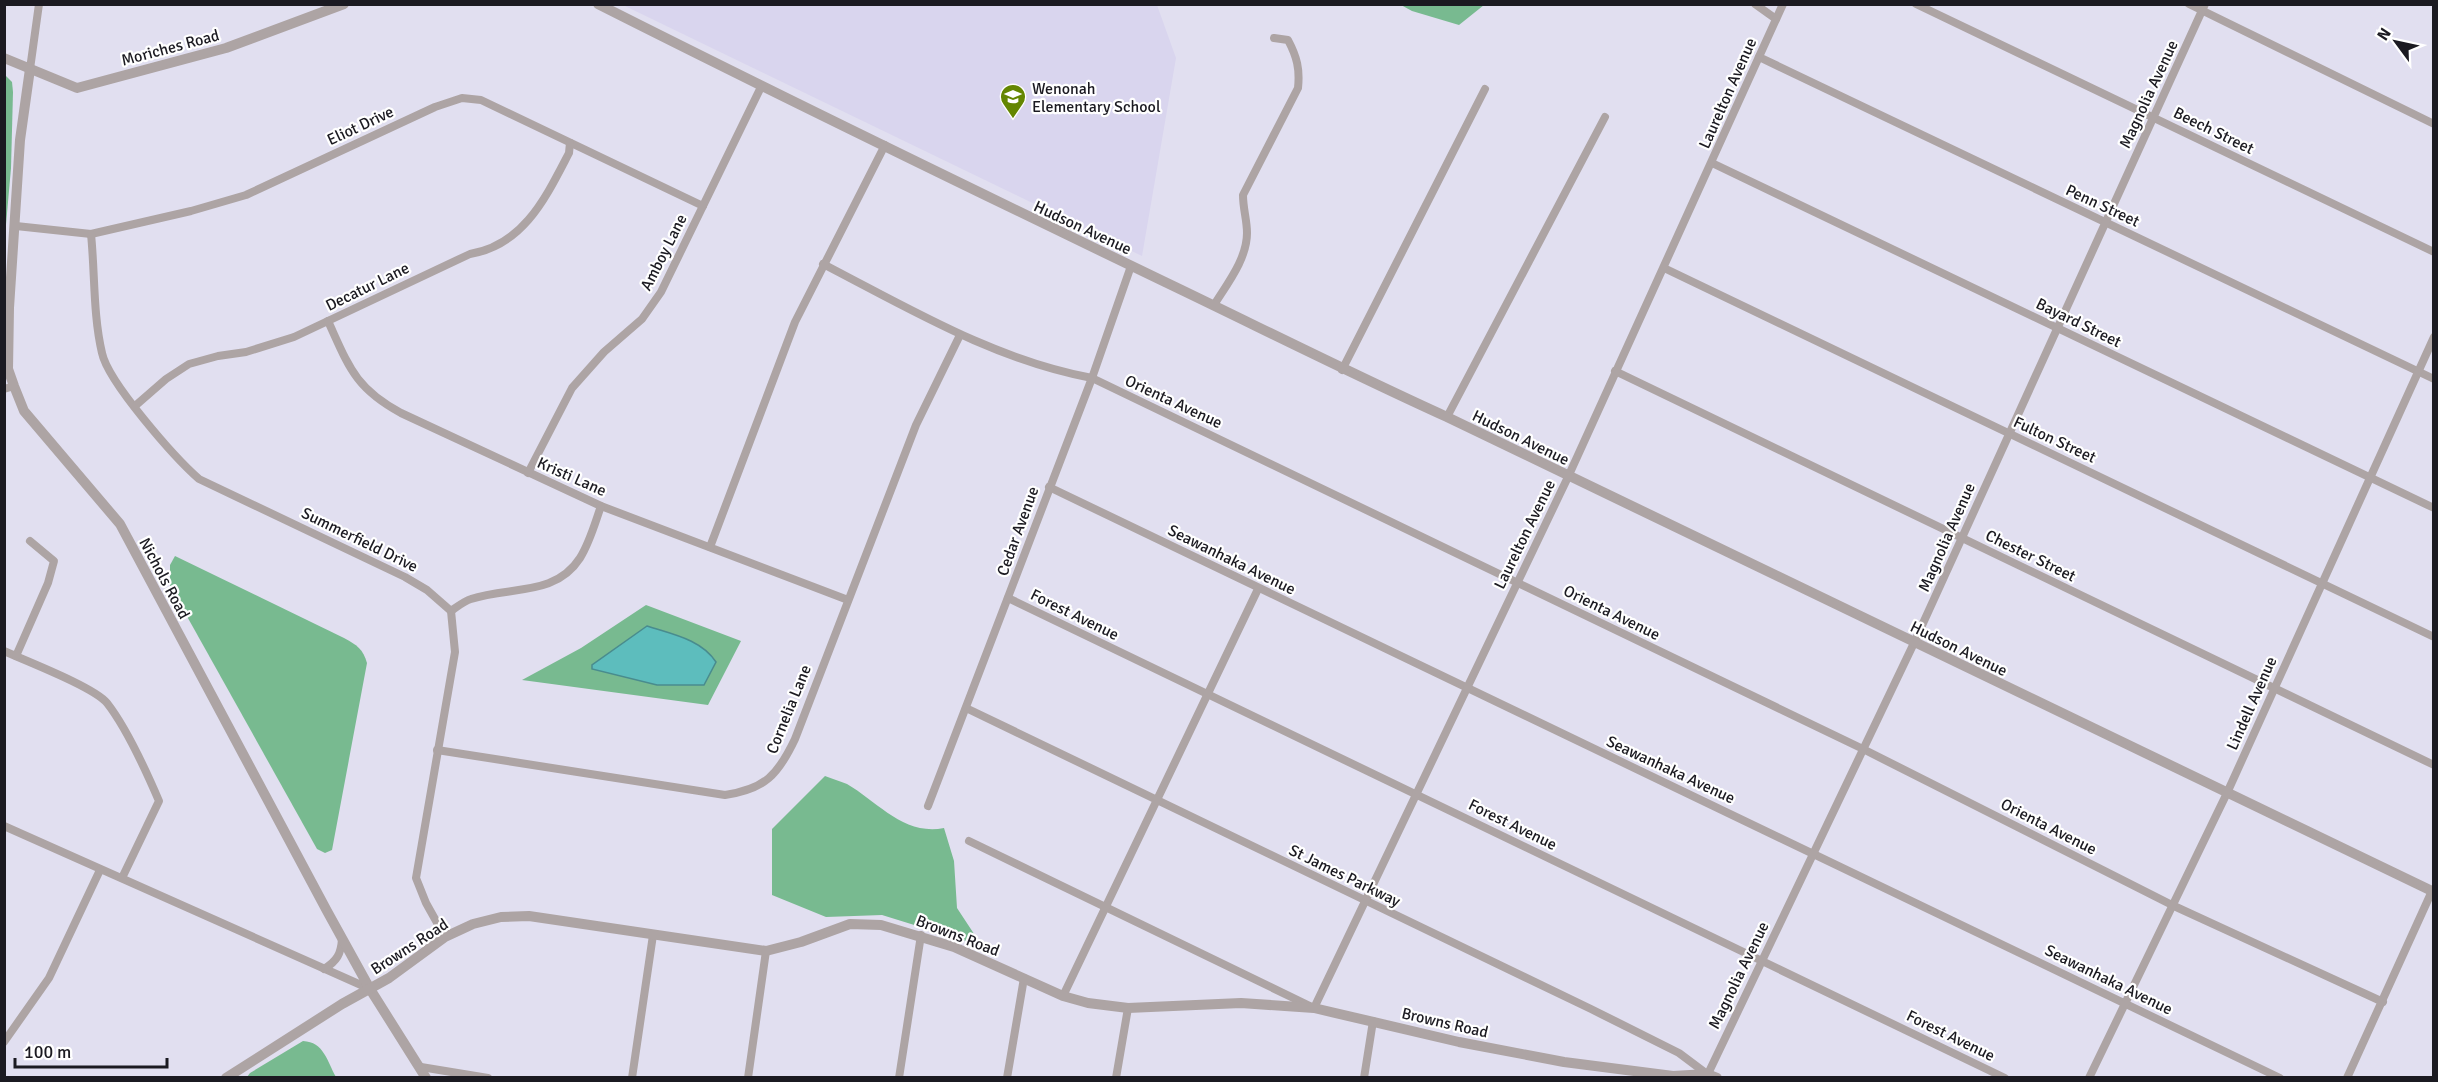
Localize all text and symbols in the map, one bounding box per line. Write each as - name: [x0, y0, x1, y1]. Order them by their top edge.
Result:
- north arrow: [2366, 12, 2426, 72]
- text: N: [2373, 24, 2396, 44]
- street label: Moriches Road: [119, 25, 222, 71]
- street label: Laurelton Avenue: [1695, 35, 1761, 152]
- street label: Magnolia Avenue: [2115, 37, 2183, 152]
- place label: Wenonah Elementary School: [1032, 79, 1161, 117]
- school or university icon: Wenonah Elementary School: [998, 82, 1028, 120]
- street label: Eliot Drive: [324, 102, 397, 150]
- street label: Beech Street: [2170, 103, 2257, 159]
- street label: Penn Street: [2062, 180, 2143, 232]
- street label: Hudson Avenue: [1030, 197, 1135, 259]
- street label: Amboy Lane: [636, 211, 692, 294]
- street label: Decatur Lane: [322, 258, 413, 316]
- street label: Bayard Street: [2033, 294, 2125, 352]
- street label: Orienta Avenue: [1122, 371, 1225, 433]
- street label: Hudson Avenue: [1469, 406, 1572, 470]
- street label: Fulton Street: [2010, 412, 2099, 468]
- street label: Kristi Lane: [534, 453, 609, 501]
- street label: Laurelton Avenue: [1490, 477, 1560, 592]
- street label: Magnolia Avenue: [1914, 480, 1980, 595]
- street label: Cedar Avenue: [993, 484, 1043, 579]
- street label: Summerfield Drive: [298, 503, 421, 577]
- street label: Seawanhaka Avenue: [1164, 520, 1299, 599]
- street label: Chester Street: [1982, 525, 2079, 587]
- street label: Nichols Road: [134, 534, 194, 623]
- street label: Orienta Avenue: [1560, 581, 1663, 645]
- street label: Forest Avenue: [1027, 585, 1122, 645]
- street label: Hudson Avenue: [1907, 617, 2010, 681]
- street label: Lindell Avenue: [2222, 653, 2281, 753]
- street label: Cornelia Lane: [762, 662, 816, 757]
- street label: Seawanhaka Avenue: [1603, 731, 1738, 808]
- street label: Orienta Avenue: [1997, 794, 2100, 860]
- street label: Forest Avenue: [1465, 795, 1560, 855]
- street label: St James Parkway: [1285, 840, 1404, 912]
- street label: Browns Road: [913, 911, 1002, 961]
- street label: Browns Road: [367, 914, 452, 979]
- street label: Magnolia Avenue: [1704, 918, 1774, 1032]
- street label: Seawanhaka Avenue: [2041, 940, 2176, 1019]
- street label: Browns Road: [1400, 1003, 1490, 1043]
- street label: Forest Avenue: [1903, 1006, 1998, 1066]
- scale bar: [15, 1031, 166, 1069]
- text: 100 m: [24, 1041, 71, 1063]

